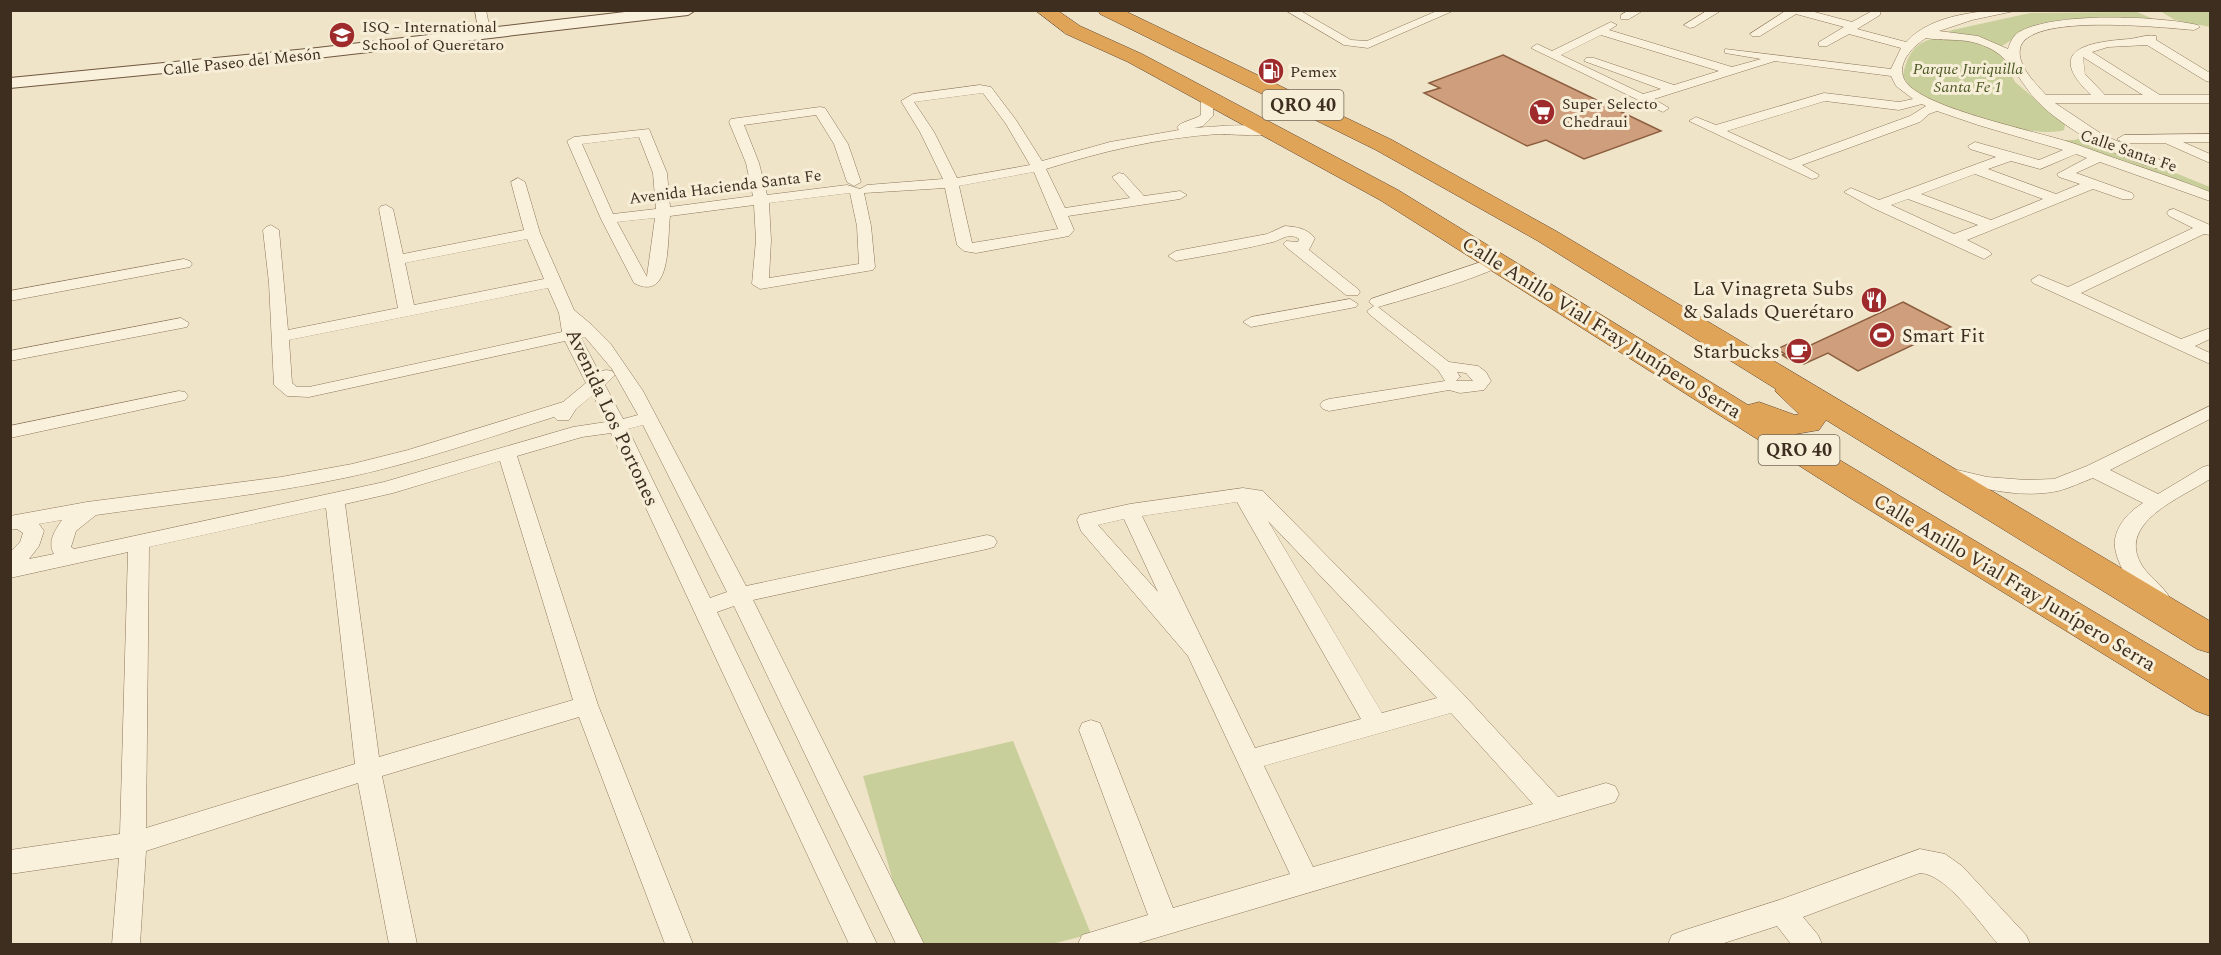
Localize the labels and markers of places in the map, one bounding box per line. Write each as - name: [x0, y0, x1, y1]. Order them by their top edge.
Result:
- place label: ISQ - International School of Queretaro: [362, 15, 504, 57]
- school or university icon: ISQ - International School of Queretaro: [327, 20, 357, 50]
- fuel station icon: Pemex: [1256, 56, 1286, 86]
- place label: Pemex: [1290, 60, 1337, 84]
- place label: Super Selecto Chedraui: [1562, 92, 1658, 134]
- supermarket icon: Super Selecto Chedraui: [1527, 97, 1557, 127]
- place label: La Vinagreta Subs & Salads Querétaro: [1684, 274, 1854, 327]
- restaurant icon: La Vinagreta Subs & Salads Querétaro: [1859, 285, 1889, 315]
- sports icon: Smart Fit: [1867, 320, 1897, 350]
- place label: Smart Fit: [1902, 321, 1985, 351]
- cafe icon: Starbucks: [1784, 336, 1814, 366]
- place label: Starbucks: [1693, 337, 1780, 367]

